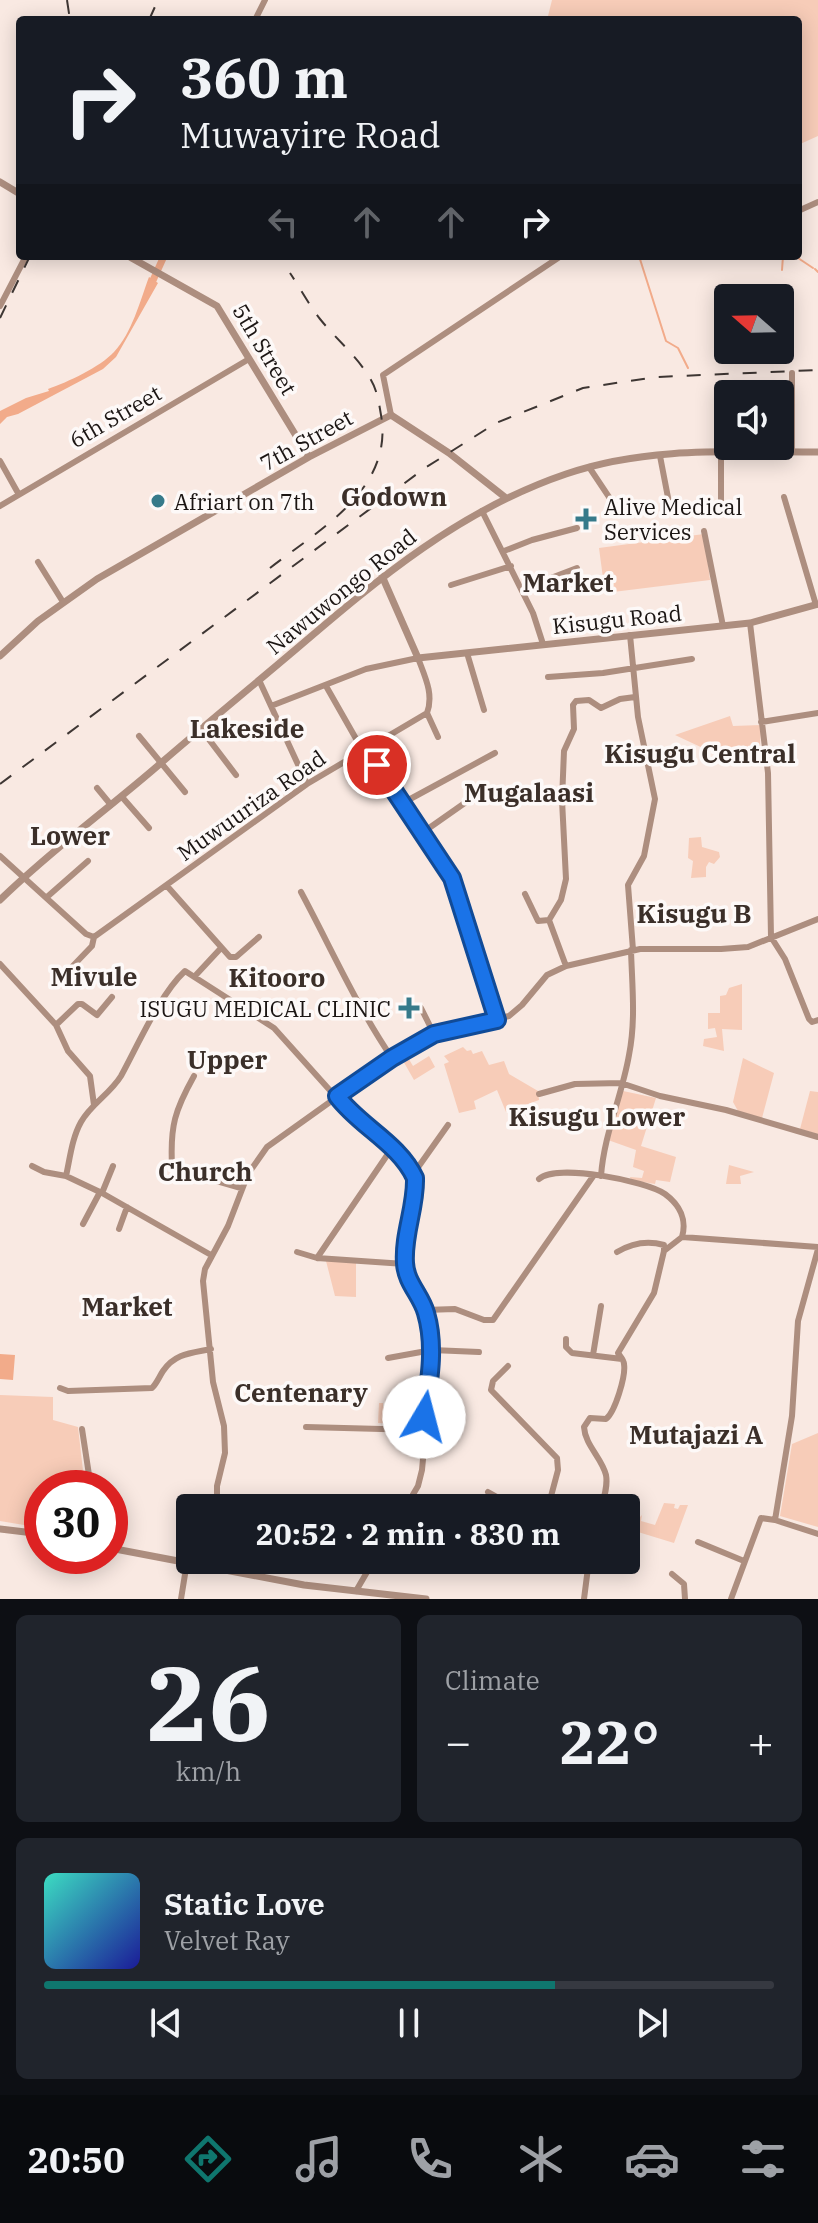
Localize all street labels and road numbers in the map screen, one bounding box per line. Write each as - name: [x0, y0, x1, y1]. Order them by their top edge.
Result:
- street label: 5th Street: [226, 298, 304, 400]
- street label: 6th Street: [64, 378, 166, 454]
- street label: 7th Street: [255, 403, 358, 477]
- street label: Nawuwongo Road: [260, 522, 422, 660]
- street label: Kisugu Road: [551, 598, 683, 640]
- street label: Muwuuriza Road: [171, 743, 331, 867]

